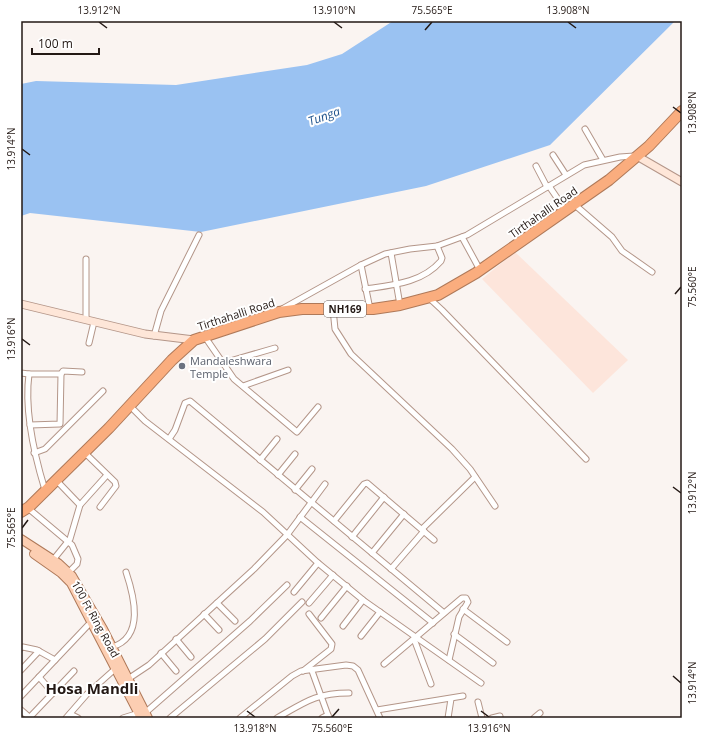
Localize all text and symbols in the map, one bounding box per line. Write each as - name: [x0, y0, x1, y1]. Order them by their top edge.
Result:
- text: 13.912°N: [77, 3, 121, 17]
- text: 13.910°N: [312, 3, 356, 17]
- text: 75.565°E: [411, 3, 453, 17]
- text: 13.908°N: [546, 3, 590, 17]
- scale bar: [32, 30, 99, 56]
- text: 100 m: [38, 35, 73, 52]
- text: 13.908°N: [685, 91, 699, 135]
- water label: Tunga: [306, 102, 343, 130]
- text: 13.914°N: [4, 127, 18, 171]
- street label: Tirthahalli Road: [506, 183, 580, 241]
- text: 75.560°E: [685, 266, 699, 308]
- street label: Tirthahalli Road: [195, 294, 277, 334]
- road number: NH169: [324, 301, 366, 317]
- text: 13.916°N: [4, 317, 18, 361]
- place label: Mandaleshwara Temple: [190, 353, 272, 381]
- marker: Mandaleshwara Temple: [177, 361, 187, 371]
- text: 13.912°N: [685, 471, 699, 515]
- text: 75.565°E: [4, 507, 18, 549]
- street label: 100 Ft Ring Road: [69, 578, 123, 660]
- text: 13.914°N: [685, 661, 699, 705]
- district label: Hosa Mandli: [46, 678, 138, 698]
- text: 13.918°N: [233, 721, 277, 735]
- text: 75.560°E: [311, 721, 353, 735]
- text: 13.916°N: [467, 721, 511, 735]

